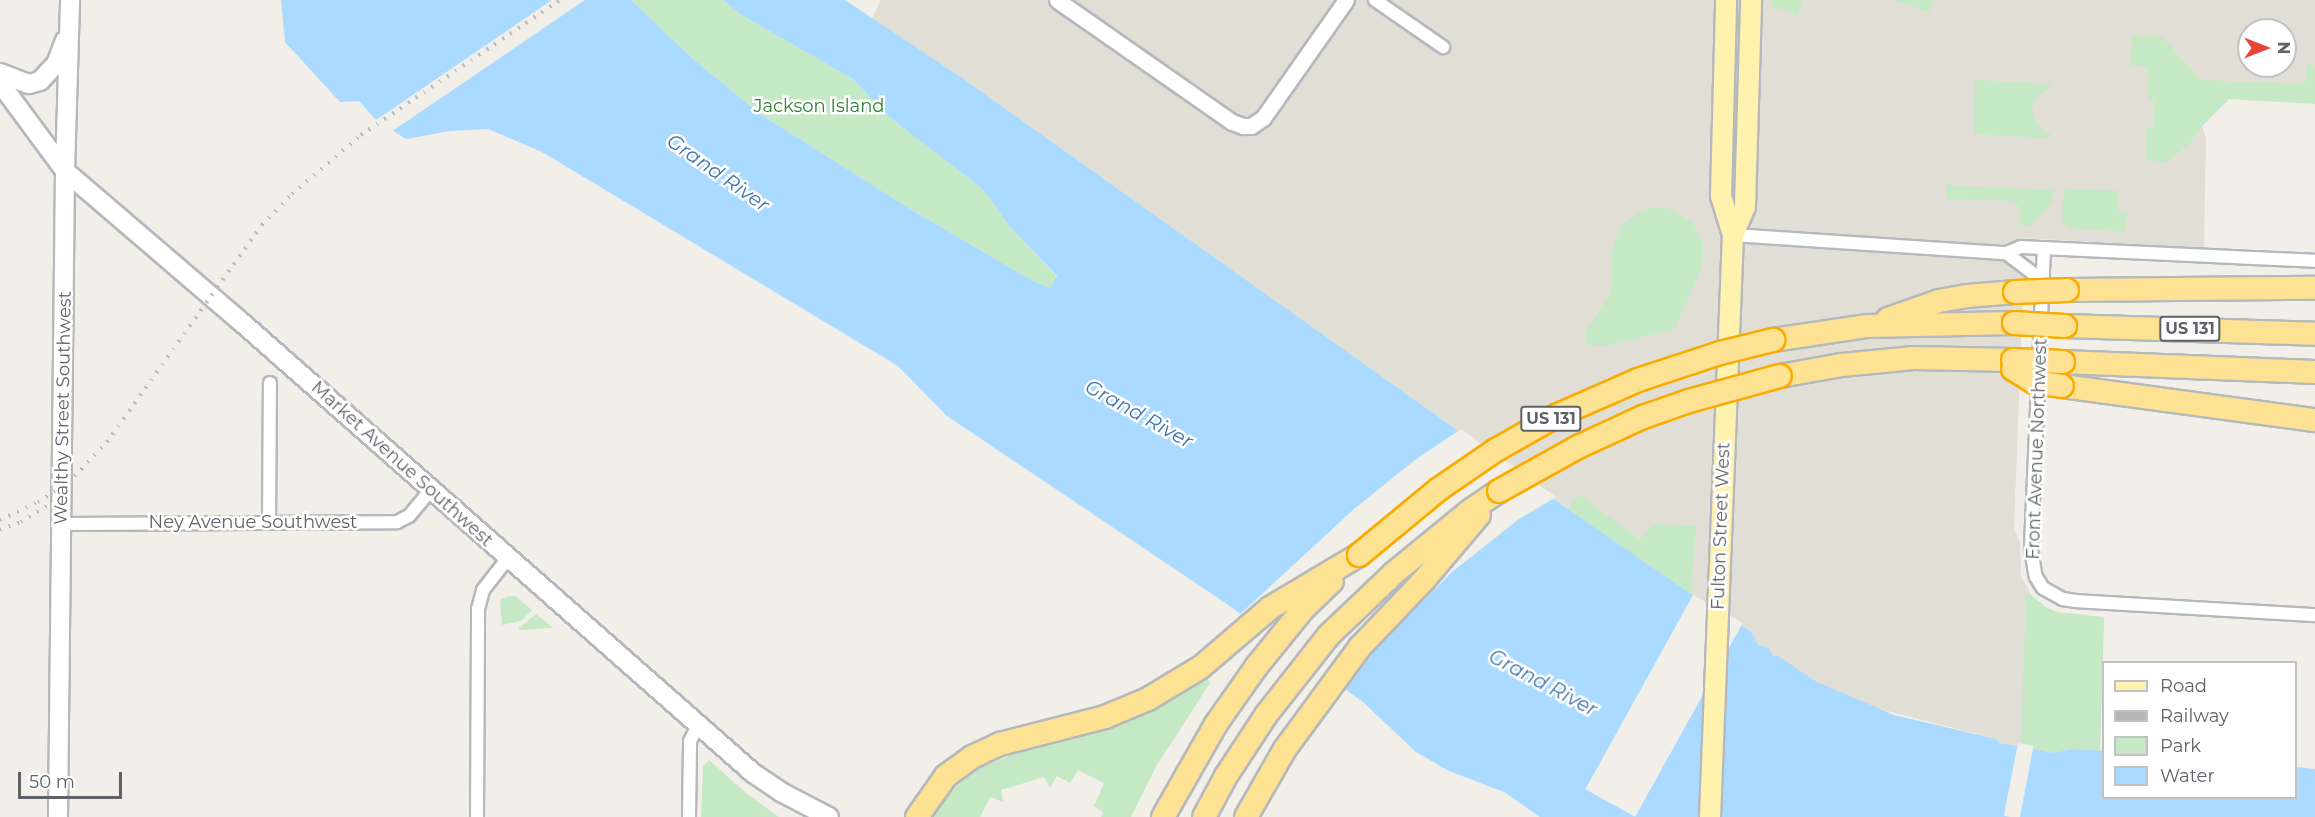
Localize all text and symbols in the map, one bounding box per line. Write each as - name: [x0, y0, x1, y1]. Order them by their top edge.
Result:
- north arrow: [2237, 18, 2297, 78]
- text: N: [2274, 42, 2293, 54]
- park label: Jackson Island: [753, 95, 885, 117]
- water label: Grand River: [662, 129, 774, 217]
- street label: Wealthy Street Southwest: [50, 291, 76, 525]
- road number: US 131: [2158, 316, 2222, 342]
- street label: Front Avenue Northwest: [2022, 338, 2052, 560]
- water label: Grand River: [1081, 375, 1197, 453]
- street label: Market Avenue Southwest: [307, 377, 497, 551]
- road number: US 131: [1520, 406, 1582, 432]
- street label: Fulton Street West: [1707, 442, 1735, 610]
- street label: Ney Avenue Southwest: [149, 511, 357, 533]
- water label: Grand River: [1485, 644, 1601, 722]
- legend: [2102, 661, 2297, 799]
- text: Road: [2160, 675, 2207, 697]
- text: Railway: [2160, 705, 2229, 727]
- text: Park: [2160, 735, 2201, 757]
- scale bar: [21, 760, 124, 798]
- text: Water: [2160, 765, 2215, 787]
- text: 50 m: [29, 771, 75, 793]

